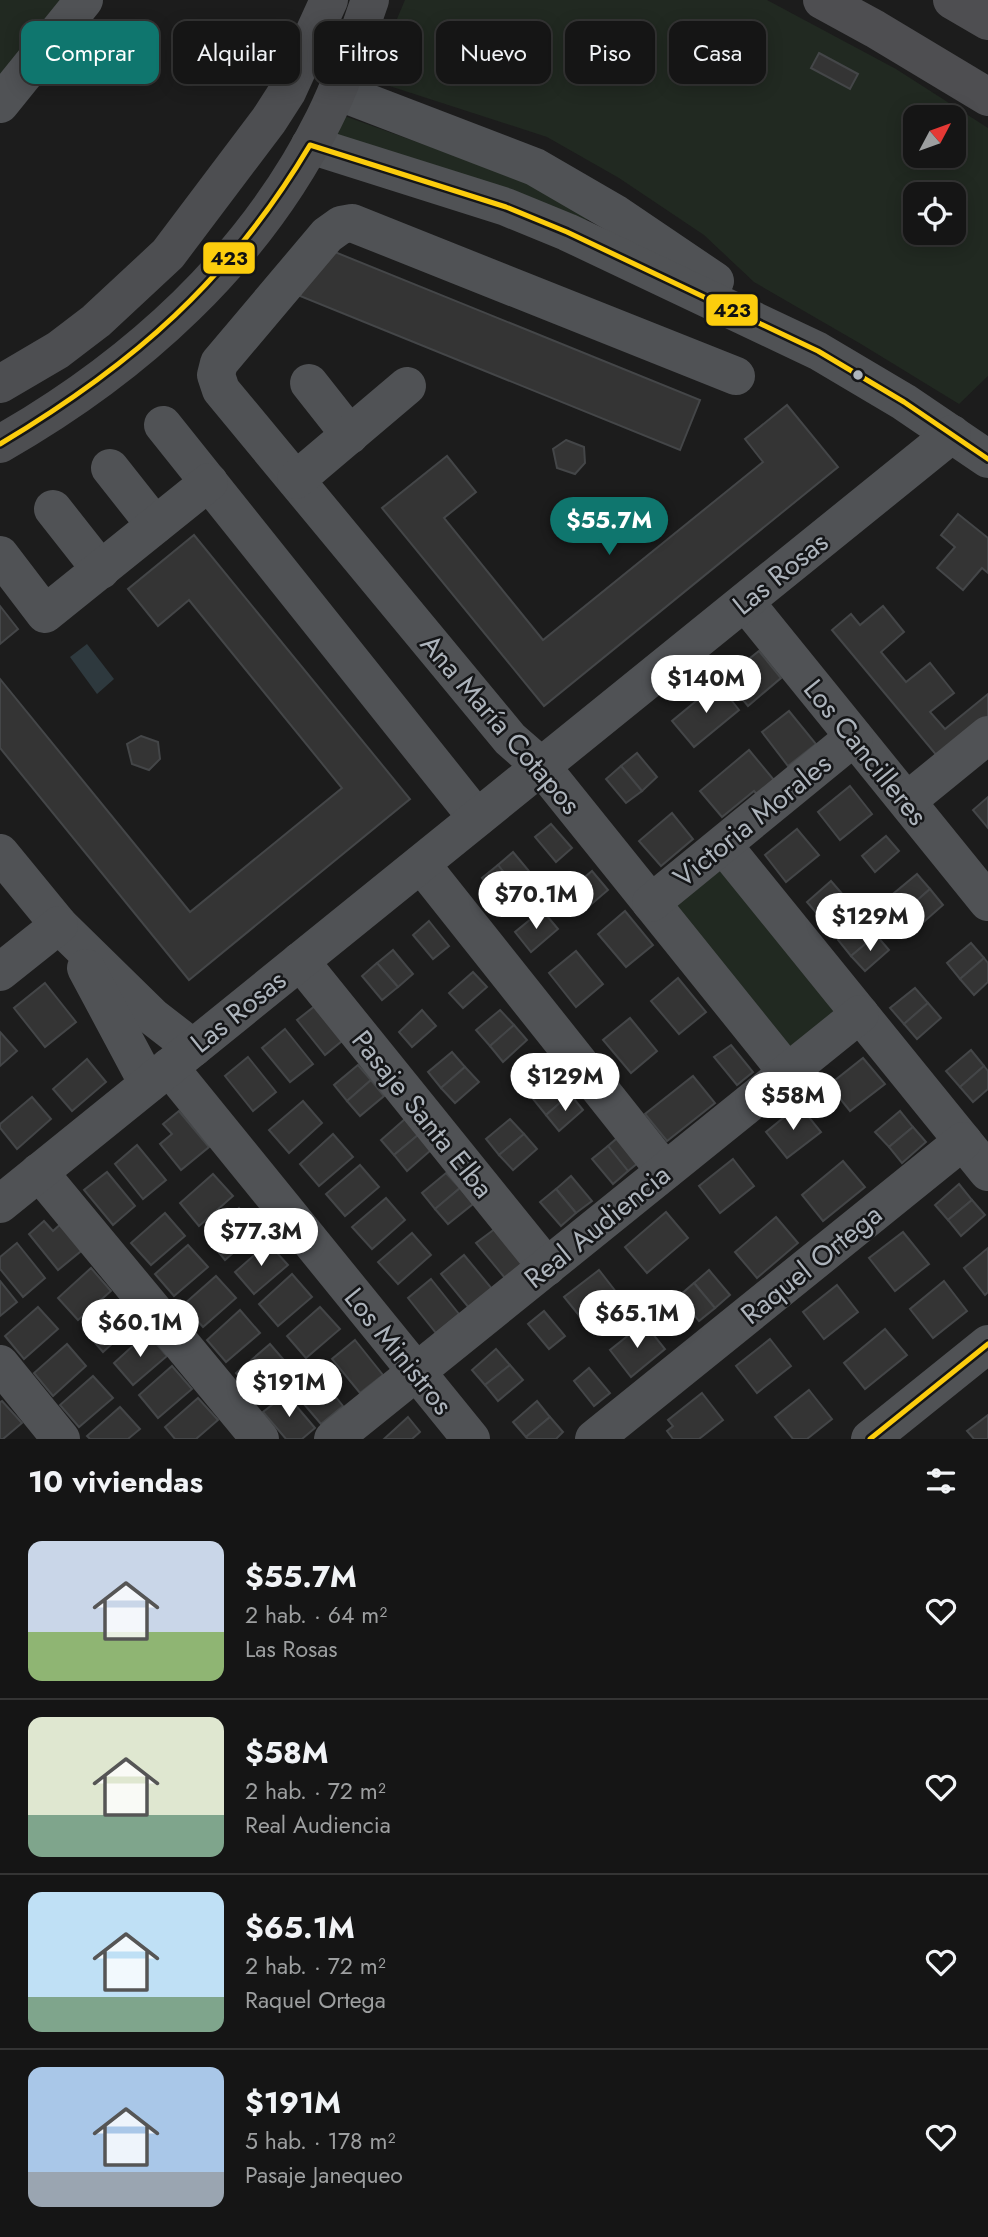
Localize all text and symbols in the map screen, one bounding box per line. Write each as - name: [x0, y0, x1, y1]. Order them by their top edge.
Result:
- chip: Comprar: [21, 21, 159, 84]
- chip: Alquilar: [173, 21, 300, 84]
- chip: Filtros: [314, 21, 422, 84]
- chip: Nuevo: [436, 21, 551, 84]
- chip: Piso: [565, 21, 655, 84]
- chip: Casa: [669, 21, 766, 84]
- north arrow: [903, 105, 966, 168]
- map controls: [903, 105, 966, 245]
- button: locate: [903, 182, 966, 245]
- line badge: 423: [202, 241, 256, 275]
- text: 423: [210, 245, 248, 272]
- line badge: 423: [705, 293, 759, 327]
- text: 423: [713, 297, 751, 324]
- unlabelled marker: [851, 368, 865, 382]
- pin: $55.7M: [552, 498, 666, 557]
- text: $55.7M: [566, 503, 652, 537]
- street label: Las Rosas: [724, 522, 837, 625]
- street label: Ana María Cotapos: [411, 625, 591, 823]
- pin: $140M: [657, 656, 755, 715]
- text: $140M: [667, 661, 745, 695]
- street label: Los Cancilleres: [794, 670, 937, 834]
- street label: Victoria Morales: [664, 744, 840, 897]
- pin: $70.1M: [479, 872, 593, 931]
- text: $70.1M: [494, 877, 578, 911]
- pin: $129M: [821, 894, 919, 953]
- text: $129M: [832, 899, 908, 933]
- street label: Las Rosas: [182, 960, 295, 1063]
- street label: Pasaje Santa Elba: [342, 1021, 503, 1207]
- pin: $129M: [516, 1054, 614, 1113]
- text: $129M: [527, 1059, 603, 1093]
- pin: $58M: [752, 1072, 834, 1132]
- text: $58M: [761, 1078, 825, 1112]
- street label: Real Audiencia: [515, 1155, 679, 1298]
- street label: Raquel Ortega: [732, 1195, 891, 1334]
- pin: $77.3M: [204, 1208, 318, 1268]
- text: $77.3M: [220, 1214, 302, 1248]
- street label: Los Ministros: [334, 1279, 463, 1424]
- pin: $65.1M: [580, 1290, 694, 1350]
- text: $65.1M: [595, 1296, 679, 1330]
- pin: $60.1M: [83, 1300, 197, 1359]
- text: $60.1M: [98, 1305, 182, 1339]
- pin: $191M: [240, 1360, 338, 1419]
- text: $191M: [252, 1365, 326, 1399]
- text: 10 viviendas: [28, 1460, 203, 1503]
- icon: filters: [922, 1462, 960, 1500]
- text: $55.7M: [245, 1555, 357, 1598]
- icon: home: [84, 1569, 168, 1653]
- icon: heart: [922, 1592, 960, 1630]
- text: 2 hab. · 64 m²: [245, 1598, 387, 1632]
- text: Las Rosas: [245, 1632, 338, 1666]
- text: $58M: [245, 1731, 329, 1774]
- icon: home: [84, 1745, 168, 1829]
- icon: heart: [922, 1768, 960, 1806]
- text: 2 hab. · 72 m²: [245, 1774, 386, 1808]
- text: Real Audiencia: [245, 1808, 391, 1842]
- text: $65.1M: [245, 1906, 355, 1949]
- icon: home: [84, 1920, 168, 2004]
- icon: heart: [922, 1943, 960, 1981]
- text: 2 hab. · 72 m²: [245, 1949, 386, 1983]
- text: Raquel Ortega: [245, 1983, 386, 2017]
- text: $191M: [245, 2081, 341, 2124]
- icon: home: [84, 2095, 168, 2179]
- icon: heart: [922, 2118, 960, 2156]
- text: 5 hab. · 178 m²: [245, 2124, 395, 2158]
- text: Pasaje Janequeo: [245, 2158, 403, 2192]

